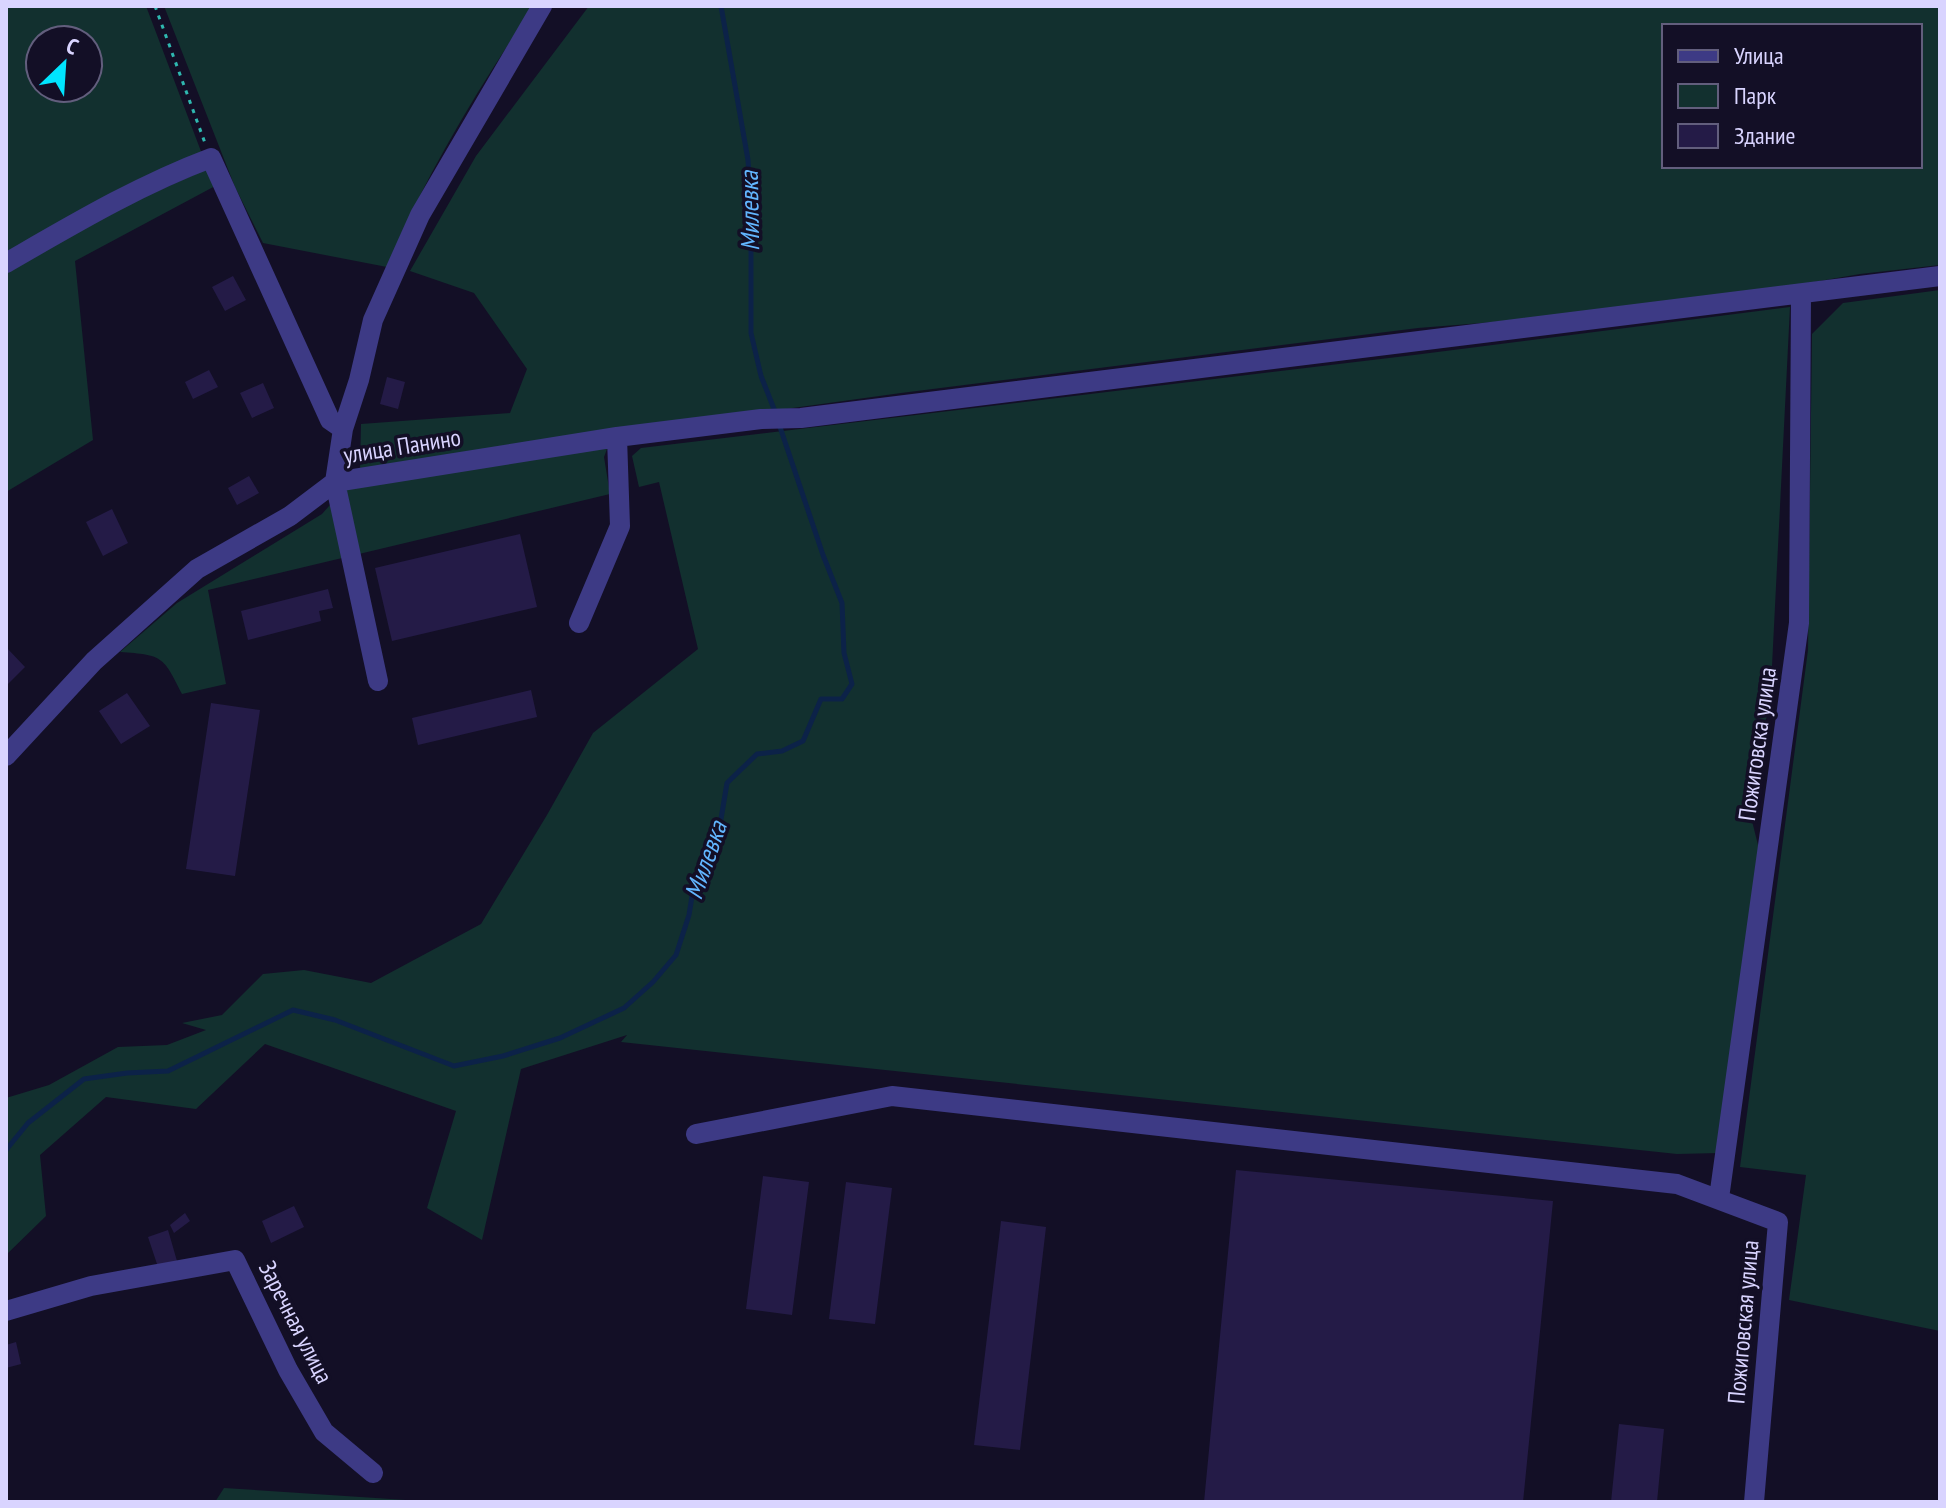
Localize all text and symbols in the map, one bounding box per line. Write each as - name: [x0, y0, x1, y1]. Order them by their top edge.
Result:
- north arrow: [24, 24, 104, 104]
- legend: [1662, 24, 1922, 168]
- text: С: [62, 31, 83, 61]
- text: Улица: [1734, 40, 1784, 71]
- text: Парк: [1734, 80, 1777, 111]
- text: Здание: [1734, 120, 1795, 151]
- water label: Милевка: [732, 169, 766, 251]
- street label: улица Панино: [341, 421, 463, 471]
- street label: Пожиговска улица: [1731, 665, 1783, 823]
- water label: Милевка: [676, 815, 734, 903]
- street label: Пожиговская улица: [1720, 1239, 1766, 1405]
- street label: Заречная улица: [252, 1256, 340, 1388]

